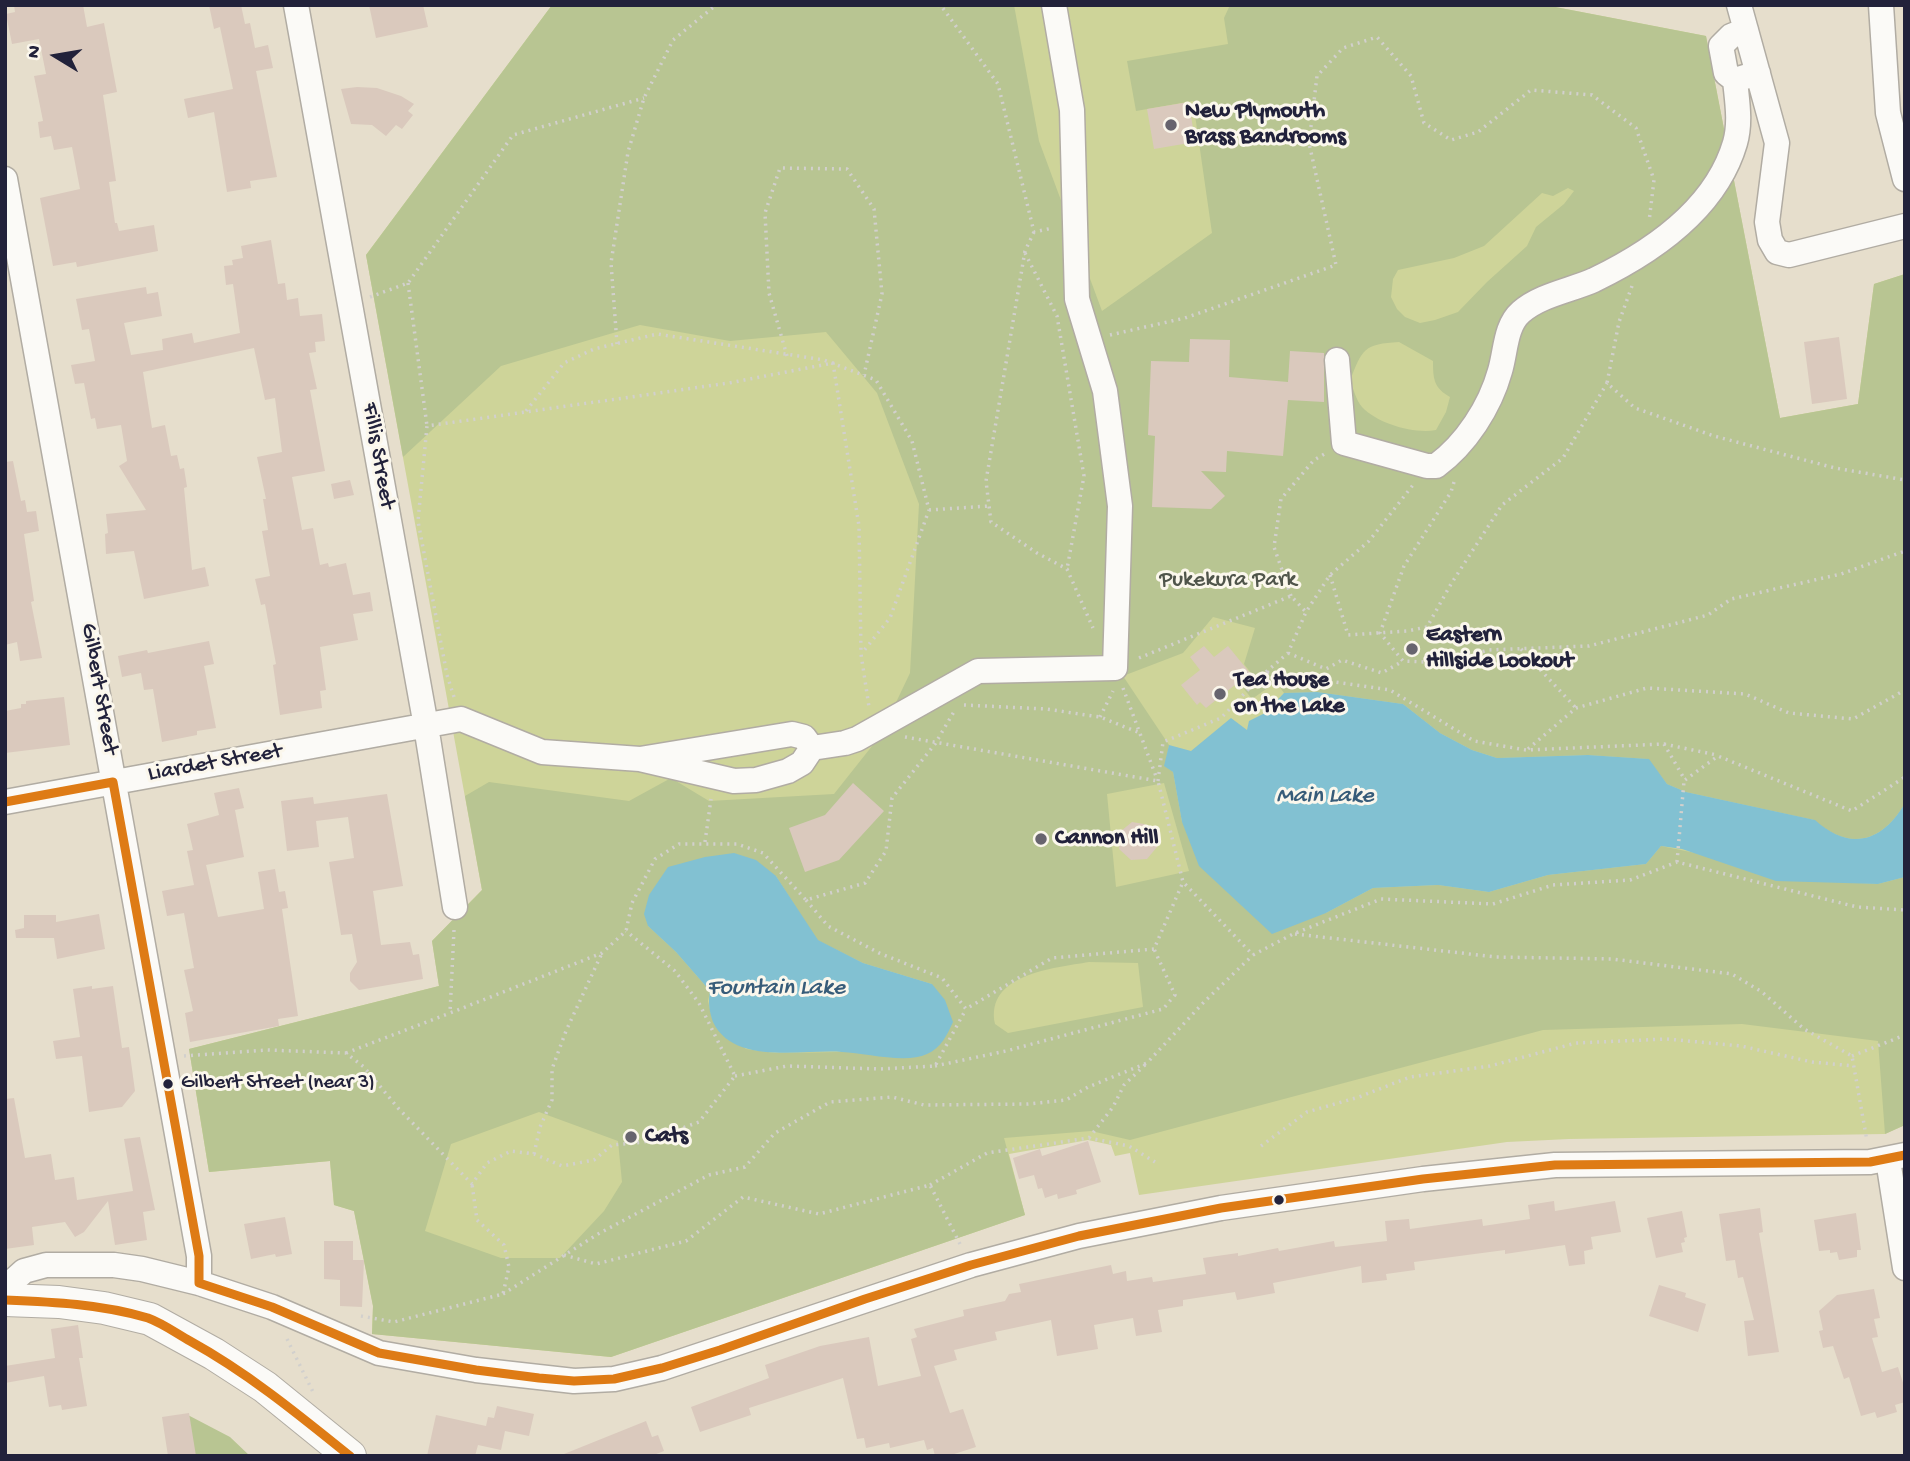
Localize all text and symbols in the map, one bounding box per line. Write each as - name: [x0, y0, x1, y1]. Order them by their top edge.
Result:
- north arrow: [21, 21, 91, 91]
- text: N: [22, 44, 47, 60]
- place label: New Plymouth Brass Bandrooms: [1185, 98, 1346, 152]
- marker: New Plymouth Brass Bandrooms: [1163, 117, 1179, 133]
- street label: Fillis Street: [354, 401, 400, 511]
- park label: Pukekura Park: [1160, 567, 1296, 595]
- street label: Gilbert Street: [73, 621, 123, 757]
- place label: Eastern Hillside Lookout: [1426, 622, 1573, 676]
- marker: Eastern Hillside Lookout: [1404, 641, 1420, 657]
- place label: Tea House on the Lake: [1234, 667, 1345, 721]
- marker: Tea House on the Lake: [1212, 686, 1228, 702]
- street label: Liardet Street: [146, 739, 284, 789]
- water label: Main Lake: [1276, 783, 1374, 811]
- place label: Cannon Hill: [1055, 825, 1159, 853]
- marker: Cannon Hill: [1033, 831, 1049, 847]
- water label: Fountain Lake: [707, 975, 845, 1003]
- place label: Gilbert Street (near 3): [181, 1071, 375, 1097]
- marker: Gilbert Street (near 3): [161, 1077, 175, 1091]
- place label: Cats: [645, 1123, 688, 1151]
- marker: Cats: [623, 1129, 639, 1145]
- unlabelled marker: [1272, 1193, 1286, 1207]

